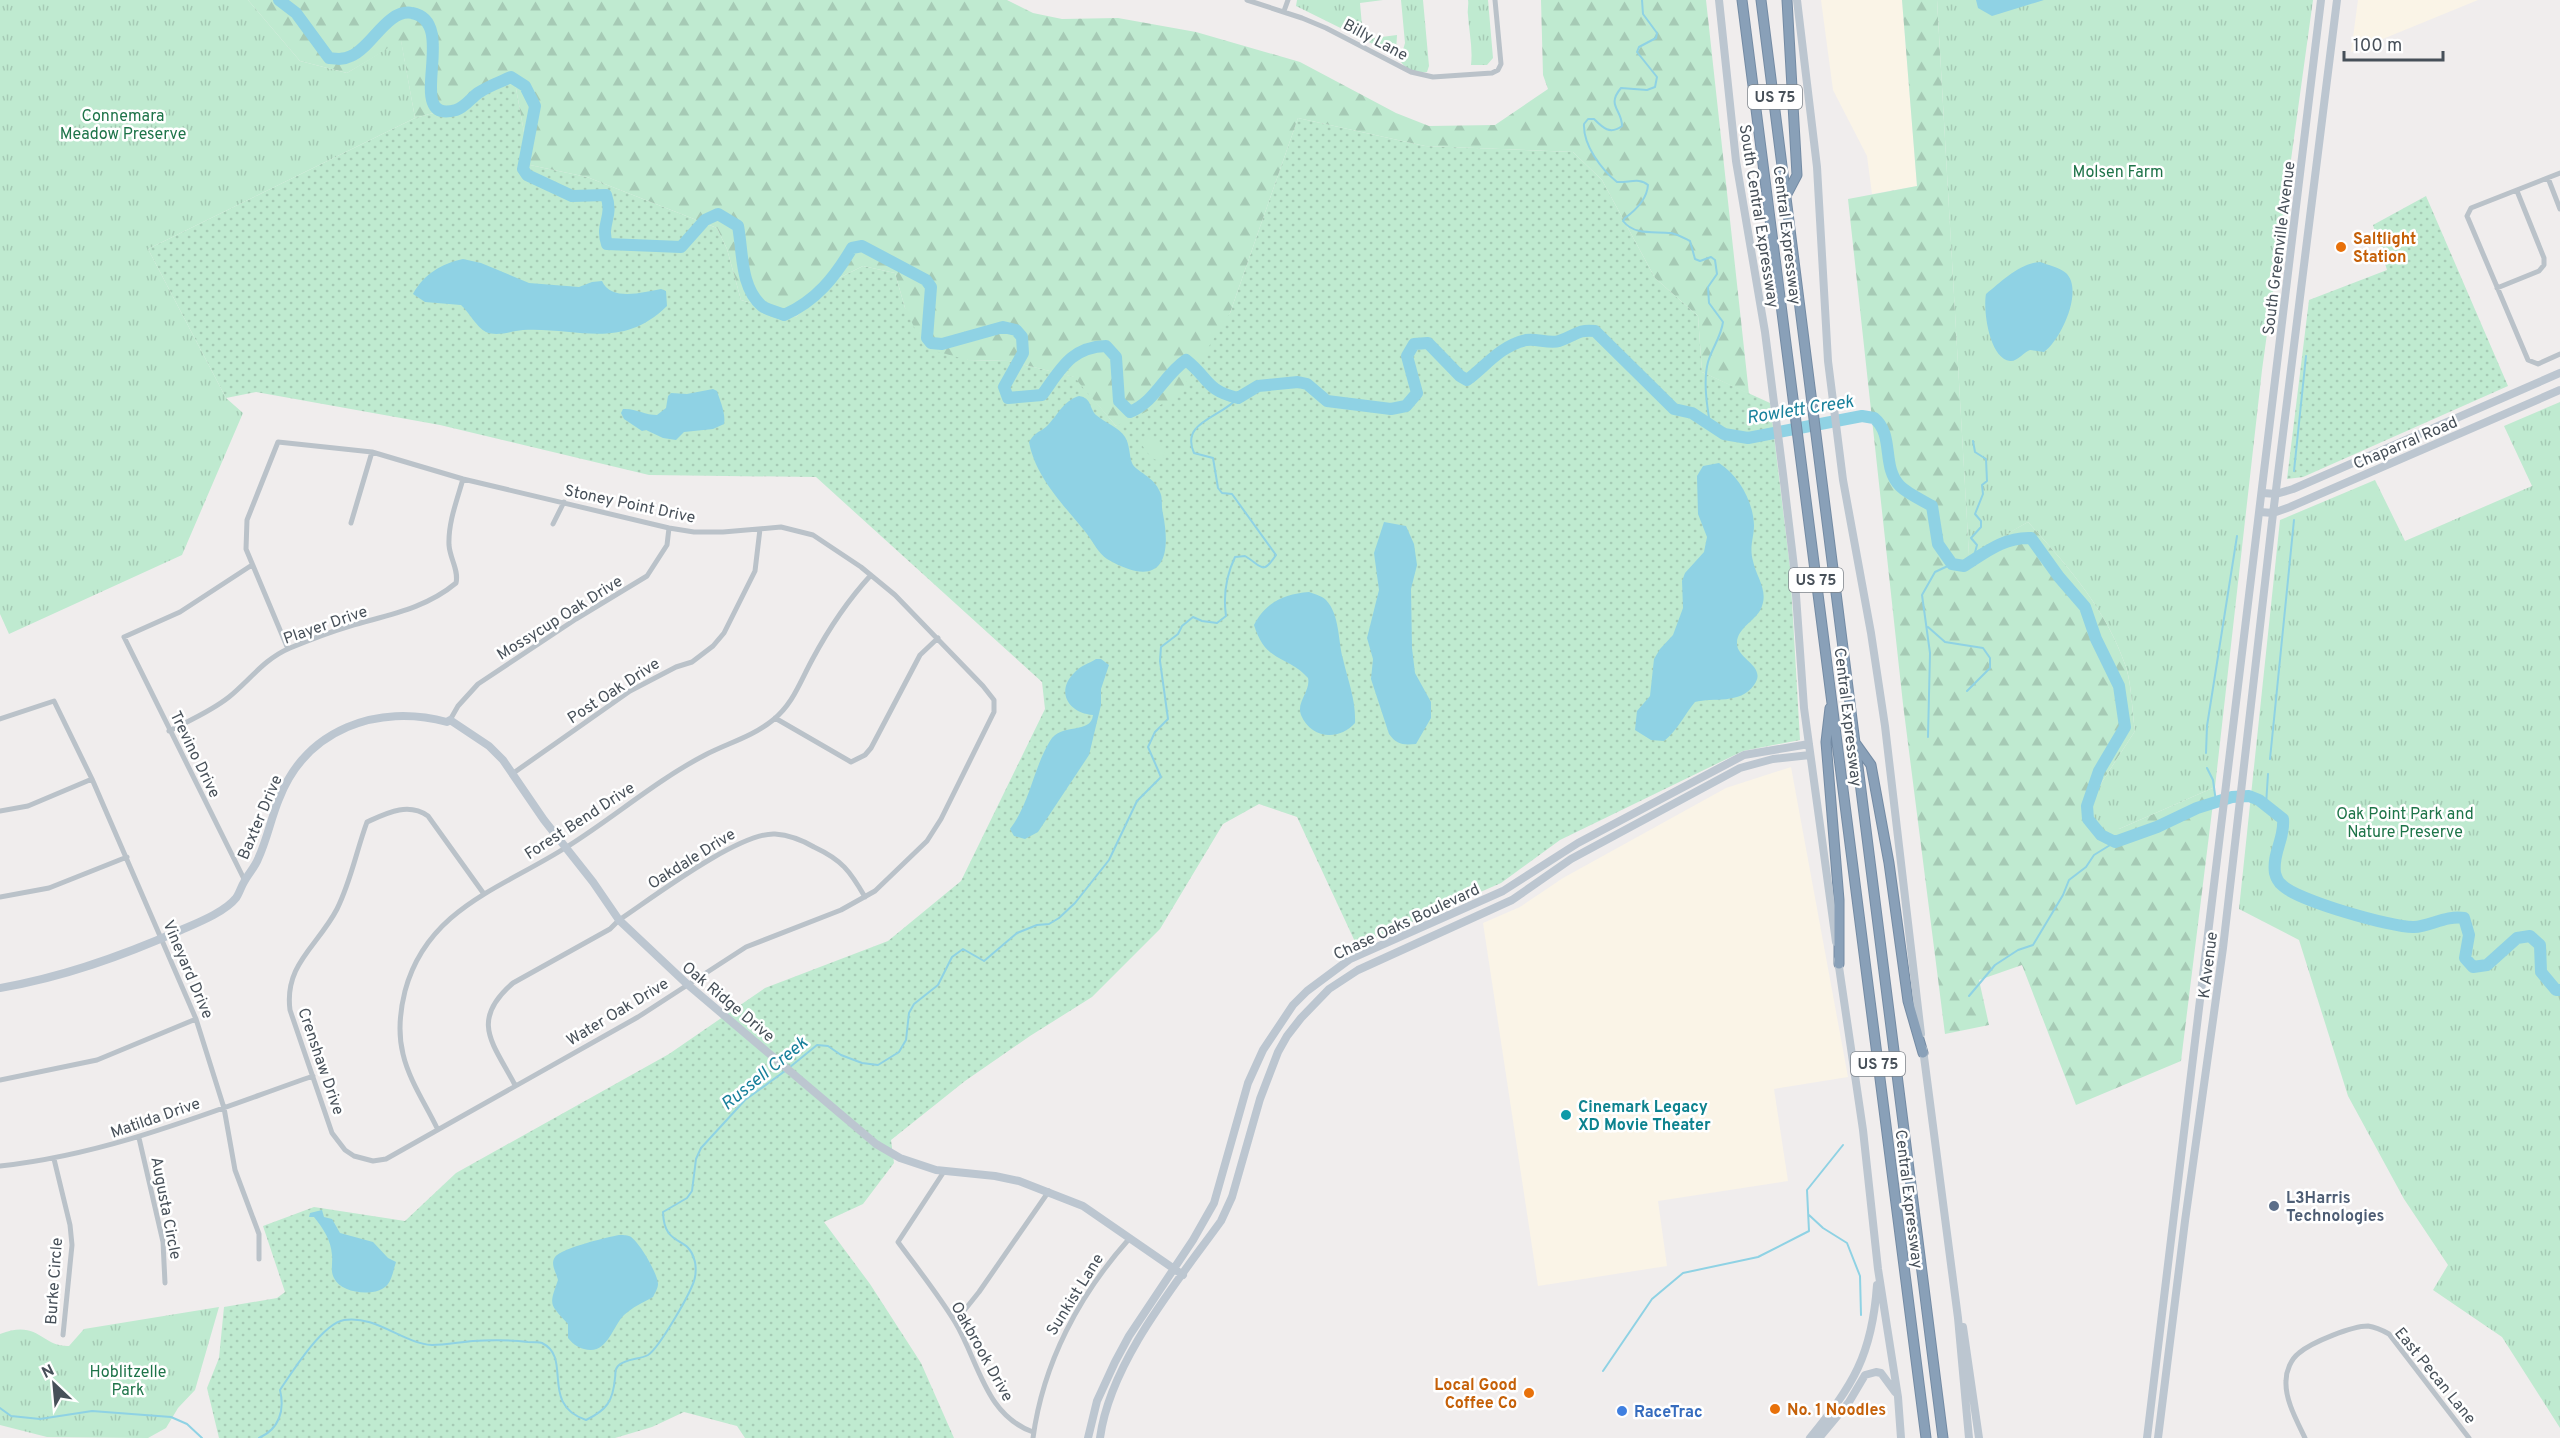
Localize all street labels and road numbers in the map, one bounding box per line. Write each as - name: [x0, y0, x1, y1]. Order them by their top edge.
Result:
- street label: Billy Lane: [1339, 15, 1411, 66]
- road number: US 75: [1748, 85, 1802, 109]
- street label: South Central Expressway: [1734, 123, 1782, 310]
- street label: South Greenville Avenue: [2259, 160, 2301, 336]
- street label: Central Expressway: [1768, 165, 1804, 306]
- street label: Chaparral Road: [2351, 413, 2461, 475]
- street label: Stoney Point Drive: [562, 481, 697, 529]
- road number: US 75: [1789, 568, 1843, 592]
- street label: Mossycup Oak Drive: [493, 572, 627, 665]
- street label: Player Drive: [281, 602, 370, 650]
- street label: Central Expressway: [1829, 647, 1865, 788]
- street label: Post Oak Drive: [564, 654, 664, 729]
- street label: Trevino Drive: [165, 708, 224, 802]
- street label: Baxter Drive: [234, 772, 288, 863]
- street label: Forest Bend Drive: [521, 779, 639, 865]
- street label: Oakdale Drive: [644, 825, 740, 895]
- street label: Chase Oaks Boulevard: [1330, 880, 1483, 966]
- street label: Vineyard Drive: [157, 917, 217, 1022]
- street label: K Avenue: [2195, 931, 2223, 1000]
- street label: Oak Ridge Drive: [677, 958, 778, 1047]
- street label: Water Oak Drive: [563, 974, 673, 1051]
- street label: Crenshaw Drive: [292, 1005, 348, 1118]
- road number: US 75: [1851, 1052, 1905, 1076]
- street label: Matilda Drive: [108, 1094, 203, 1144]
- street label: Central Expressway: [1890, 1129, 1926, 1270]
- street label: Augusta Circle: [145, 1155, 185, 1261]
- street label: Burke Circle: [42, 1237, 68, 1325]
- street label: Sunkist Lane: [1043, 1250, 1109, 1340]
- street label: Oakbrook Drive: [946, 1298, 1017, 1405]
- street label: East Pecan Lane: [2389, 1324, 2480, 1429]

